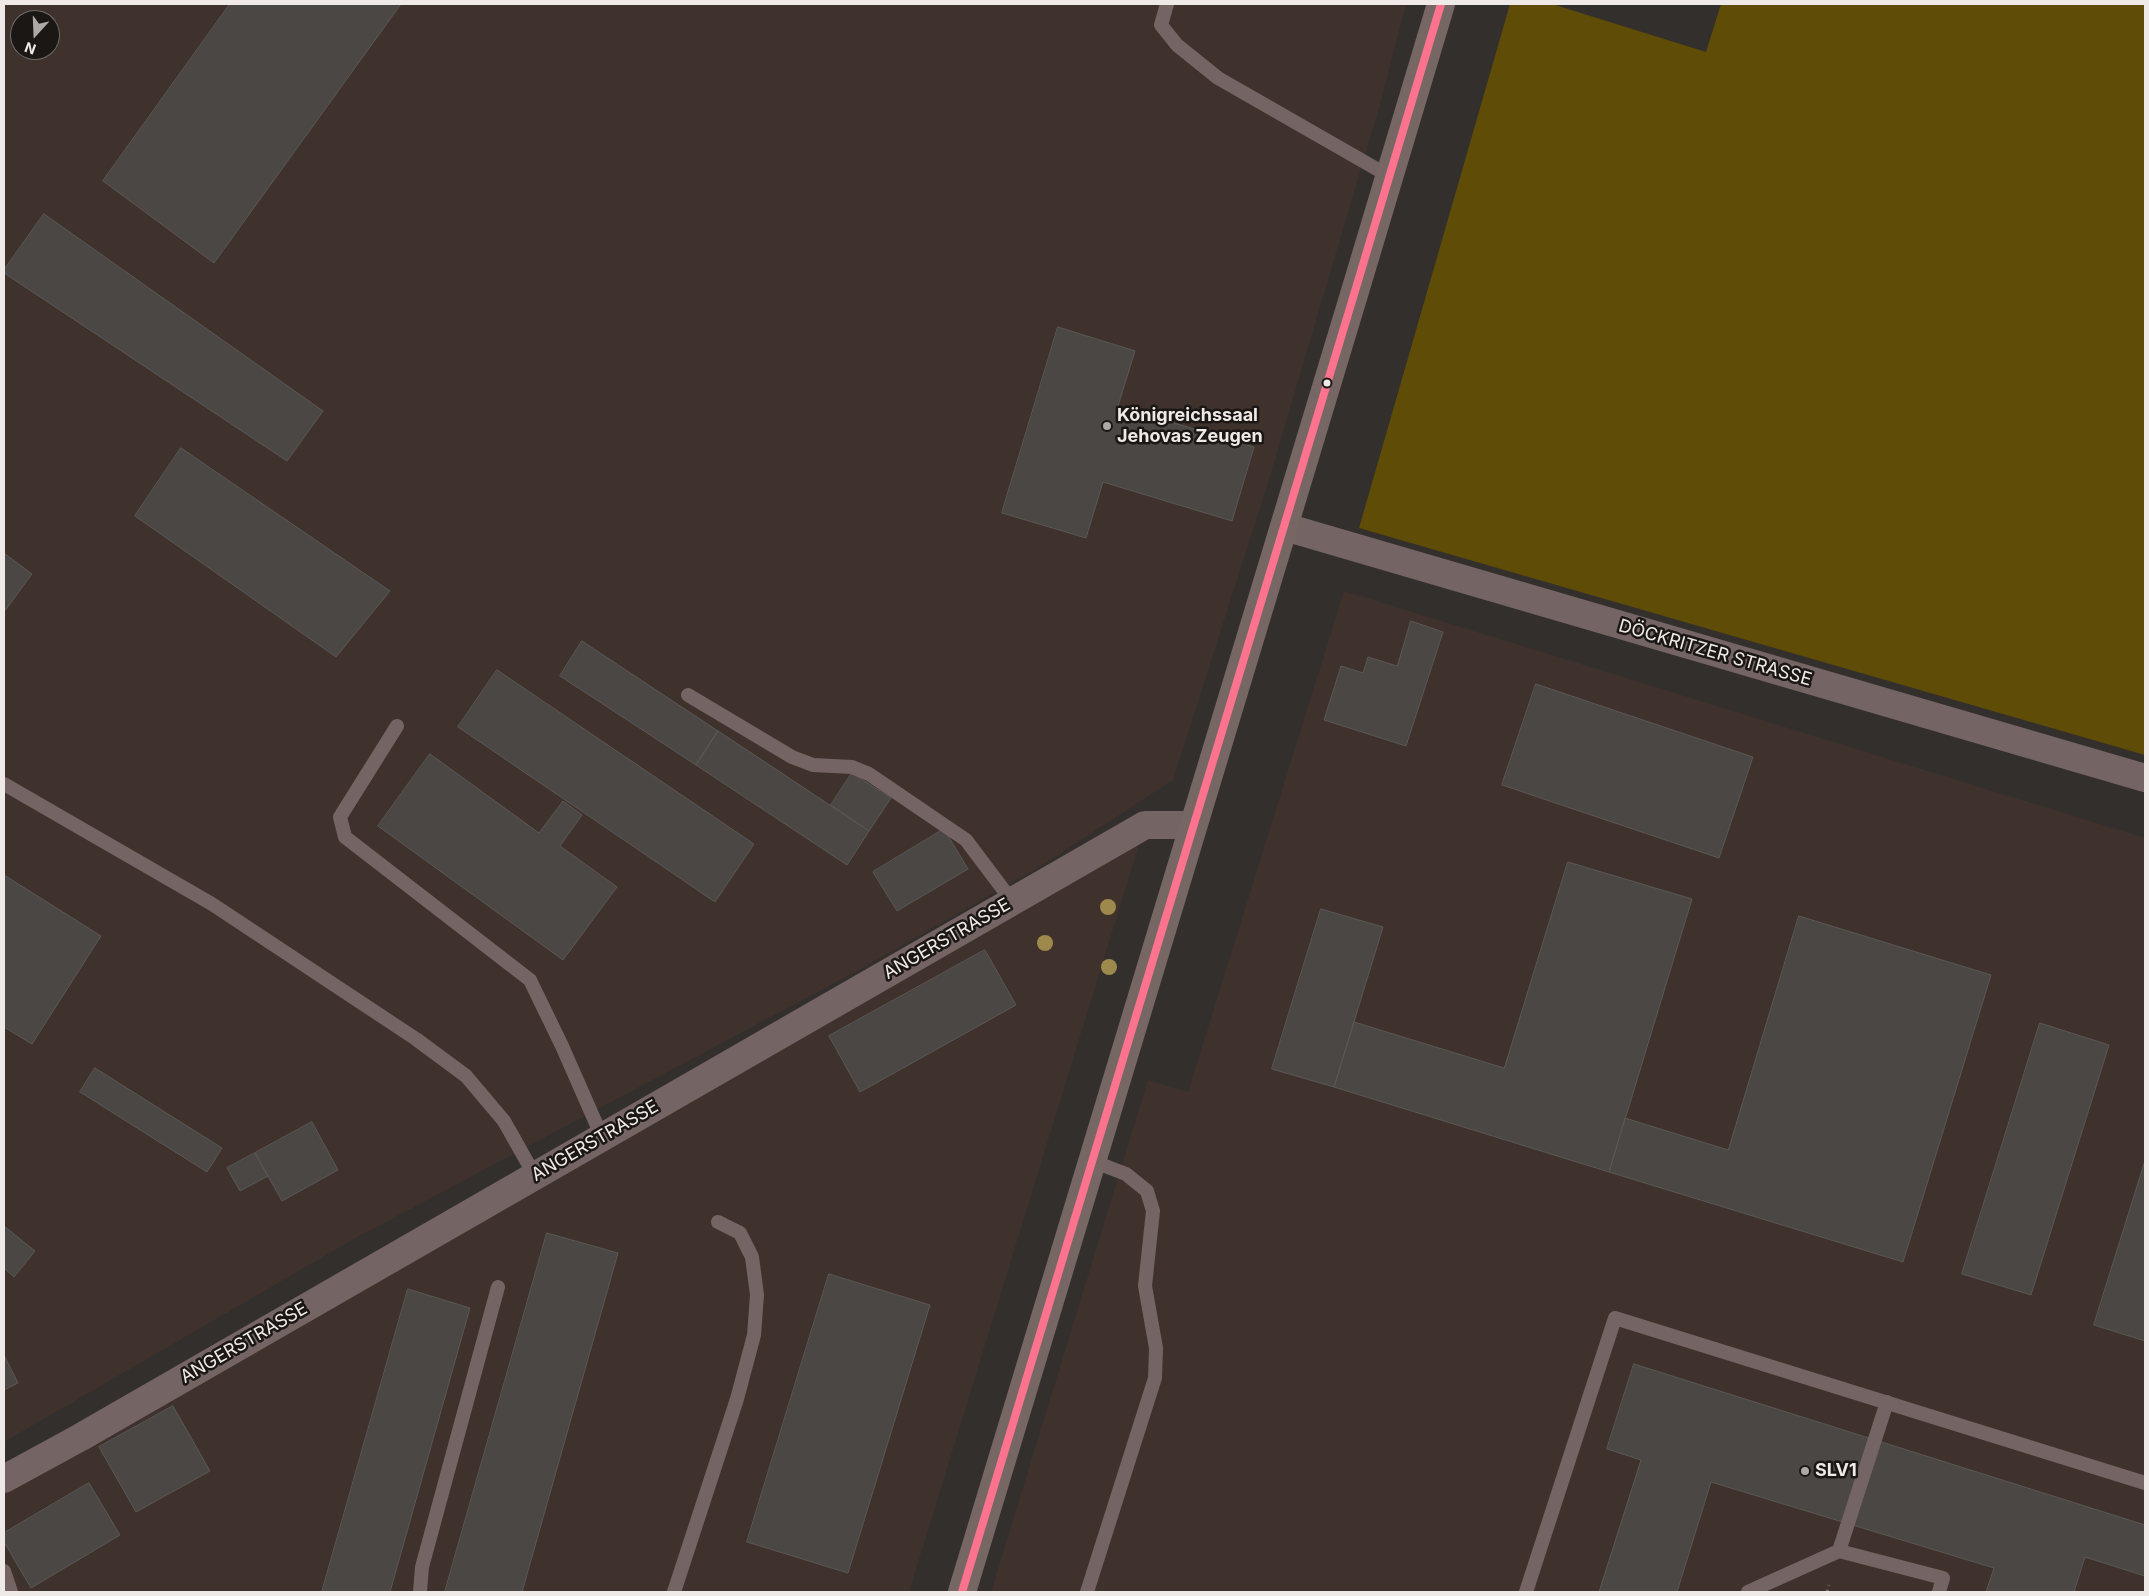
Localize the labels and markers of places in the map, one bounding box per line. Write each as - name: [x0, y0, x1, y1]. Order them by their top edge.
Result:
- unlabelled marker: [1322, 378, 1332, 388]
- place label: Königreichssaal Jehovas Zeugen: [1117, 405, 1263, 448]
- marker: Königreichssaal Jehovas Zeugen: [1101, 420, 1113, 432]
- place label: SLV1: [1815, 1460, 1857, 1482]
- marker: SLV1: [1799, 1465, 1811, 1477]

